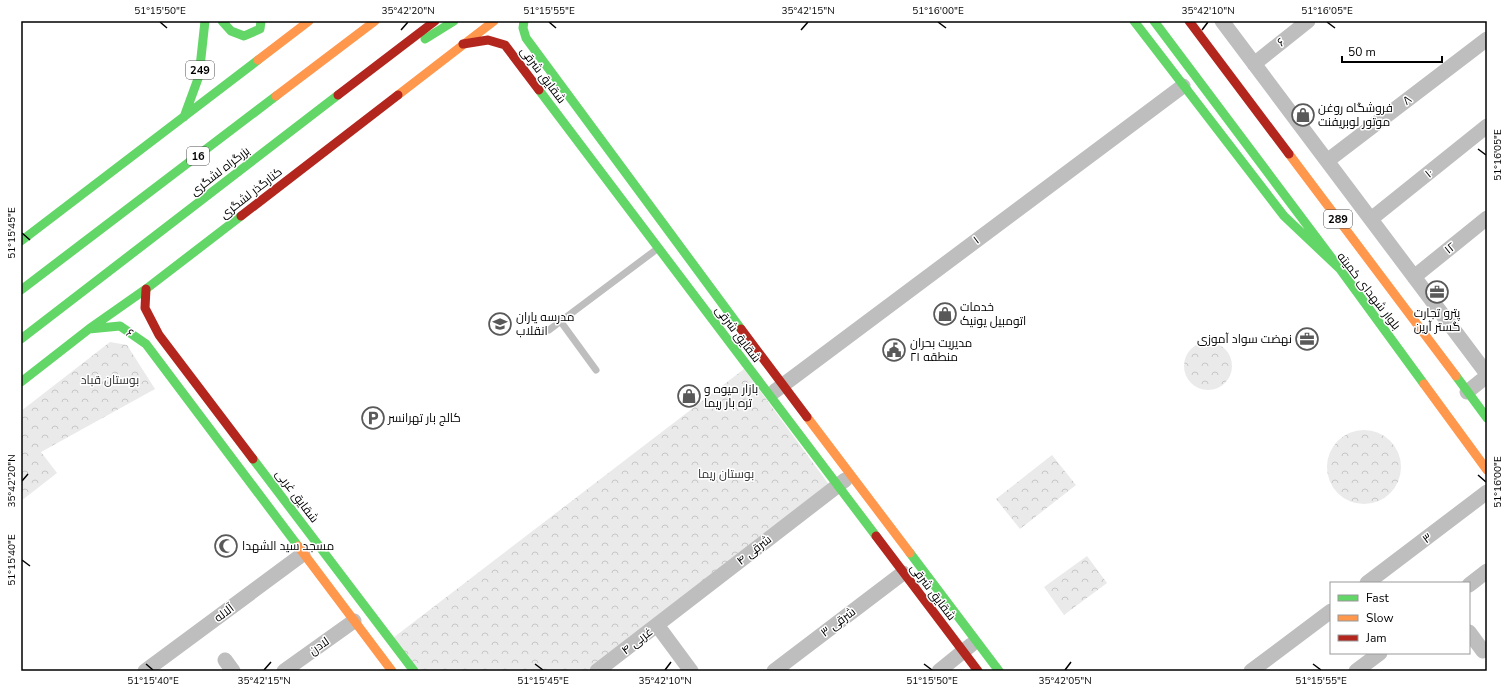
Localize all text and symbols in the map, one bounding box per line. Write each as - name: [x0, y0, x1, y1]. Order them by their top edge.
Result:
- text: 51°15'50"E: [134, 4, 186, 18]
- text: 35°42'20"N: [381, 4, 435, 18]
- text: 51°15'55"E: [523, 4, 575, 18]
- text: 35°42'15"N: [781, 4, 835, 18]
- text: 51°16'00"E: [912, 4, 964, 18]
- text: 35°42'10"N: [1181, 4, 1235, 18]
- text: 51°16'05"E: [1301, 4, 1353, 18]
- street label: ۶: [1274, 34, 1288, 50]
- scale bar: [1342, 38, 1442, 64]
- street label: شقایق شرقی: [516, 43, 570, 107]
- text: 50 m: [1348, 44, 1376, 60]
- road number: 249: [186, 61, 214, 79]
- street label: ۸: [1399, 91, 1415, 109]
- place label: فروشگاه روغن موتور لوبریفنت: [1318, 100, 1393, 130]
- shop icon: فروشگاه روغن موتور لوبریفنت: [1290, 102, 1316, 128]
- text: 51°16'05"E: [1491, 129, 1505, 181]
- street label: بزرگراه لشگری: [187, 143, 253, 199]
- road number: 16: [187, 147, 209, 165]
- street label: کنارگذر لشگری: [217, 164, 285, 222]
- street label: ۱۰: [1421, 165, 1437, 181]
- text: 51°15'45"E: [5, 207, 19, 259]
- road number: 289: [1324, 210, 1352, 228]
- street label: ۱: [970, 232, 982, 248]
- street label: ۱۲: [1441, 239, 1459, 257]
- street label: بلوار شهدای کمیته: [1334, 249, 1404, 333]
- office icon: پترو تجارت گستر آرین: [1424, 279, 1450, 305]
- place label: خدمات اتومبیل یونیک: [960, 299, 1026, 329]
- shop icon: خدمات اتومبیل یونیک: [932, 301, 958, 327]
- street label: شقایق شرقی: [711, 302, 765, 366]
- place label: پترو تجارت گستر آرین: [1414, 305, 1461, 335]
- place label: مدرسه یاران انقلاب: [516, 309, 574, 339]
- school or university icon: مدرسه یاران انقلاب: [487, 311, 513, 337]
- street label: ۶: [123, 325, 137, 341]
- office icon: نهضت سواد آموزی: [1294, 326, 1320, 352]
- place label: نهضت سواد آموزی: [1197, 331, 1292, 347]
- place label: مدیریت بحران منطقه ۲۱: [910, 335, 972, 365]
- public building icon: مدیریت بحران منطقه ۲۱: [881, 337, 907, 363]
- park label: بوستان قباد: [81, 372, 139, 388]
- place label: بازار میوه و تره بار ریما: [704, 381, 758, 411]
- shop icon: بازار میوه و تره بار ریما: [676, 383, 702, 409]
- parking icon: کالج بار تهرانسر: [360, 405, 386, 431]
- place label: کالج بار تهرانسر: [387, 410, 461, 426]
- text: 35°42'20"N: [5, 454, 19, 508]
- text: 51°16'00"E: [1491, 456, 1505, 508]
- street label: شقایق غربی: [272, 466, 322, 526]
- park label: بوستان ریما: [698, 466, 754, 482]
- street label: ۳: [1419, 529, 1435, 547]
- street label: ۴ شرقی: [733, 531, 775, 569]
- mosque icon: مسجد سید الشهدا: [213, 533, 239, 559]
- text: 51°15'40"E: [5, 534, 19, 586]
- place label: مسجد سید الشهدا: [242, 538, 334, 554]
- street label: شقایق شرقی: [906, 560, 960, 624]
- legend: [1330, 582, 1470, 654]
- text: Fast: [1366, 590, 1389, 606]
- street label: آلاله: [211, 600, 238, 626]
- street label: ۳ شرقی: [817, 604, 859, 640]
- text: Slow: [1366, 610, 1394, 626]
- street label: ۴ غربی: [618, 624, 656, 658]
- text: Jam: [1365, 630, 1387, 646]
- street label: لادن: [306, 633, 332, 659]
- text: 51°15'40"E: [127, 674, 179, 688]
- text: 35°42'15"N: [237, 674, 291, 688]
- text: 51°15'45"E: [517, 674, 569, 688]
- text: 35°42'10"N: [638, 674, 692, 688]
- text: 51°15'50"E: [906, 674, 958, 688]
- text: 35°42'05"N: [1038, 674, 1092, 688]
- text: 51°15'55"E: [1295, 674, 1347, 688]

